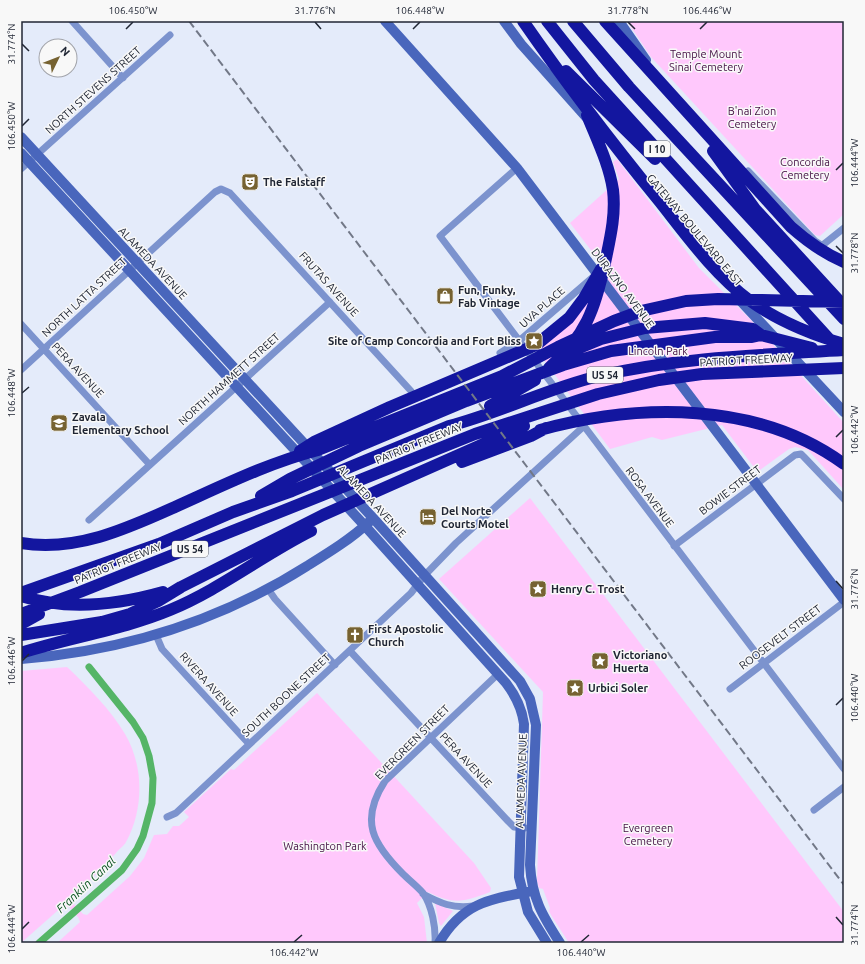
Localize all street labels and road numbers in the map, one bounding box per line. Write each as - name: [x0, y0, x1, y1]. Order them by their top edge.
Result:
- street label: NORTH STEVENS STREET: [42, 44, 144, 136]
- road number: I 10: [644, 141, 670, 157]
- street label: GATEWAY BOULEVARD EAST: [645, 172, 745, 288]
- street label: ALAMEDA AVENUE: [116, 224, 190, 302]
- street label: DURAZNO AVENUE: [589, 246, 657, 330]
- street label: FRUTAS AVENUE: [297, 249, 361, 319]
- street label: NORTH LATTA STREET: [39, 255, 129, 339]
- street label: UVA PLACE: [517, 284, 567, 330]
- street label: NORTH HAMMETT STREET: [176, 330, 282, 428]
- street label: PERA AVENUE: [49, 340, 107, 400]
- street label: PATRIOT FREEWAY: [699, 352, 793, 368]
- road number: US 54: [587, 367, 623, 383]
- street label: PATRIOT FREEWAY: [374, 420, 465, 466]
- street label: ALAMEDA AVENUE: [335, 462, 409, 540]
- street label: BOWIE STREET: [697, 463, 763, 517]
- street label: ROSA AVENUE: [624, 465, 676, 529]
- street label: PATRIOT FREEWAY: [73, 540, 164, 586]
- road number: US 54: [172, 541, 208, 557]
- street label: ROOSEVELT STREET: [737, 602, 823, 672]
- street label: RIVERA AVENUE: [177, 650, 241, 718]
- street label: SOUTH BOONE STREET: [240, 651, 332, 739]
- street label: EVERGREEN STREET: [372, 702, 452, 782]
- street label: PERA AVENUE: [437, 730, 495, 790]
- street label: ALAMEDA AVENUE: [513, 734, 529, 828]

